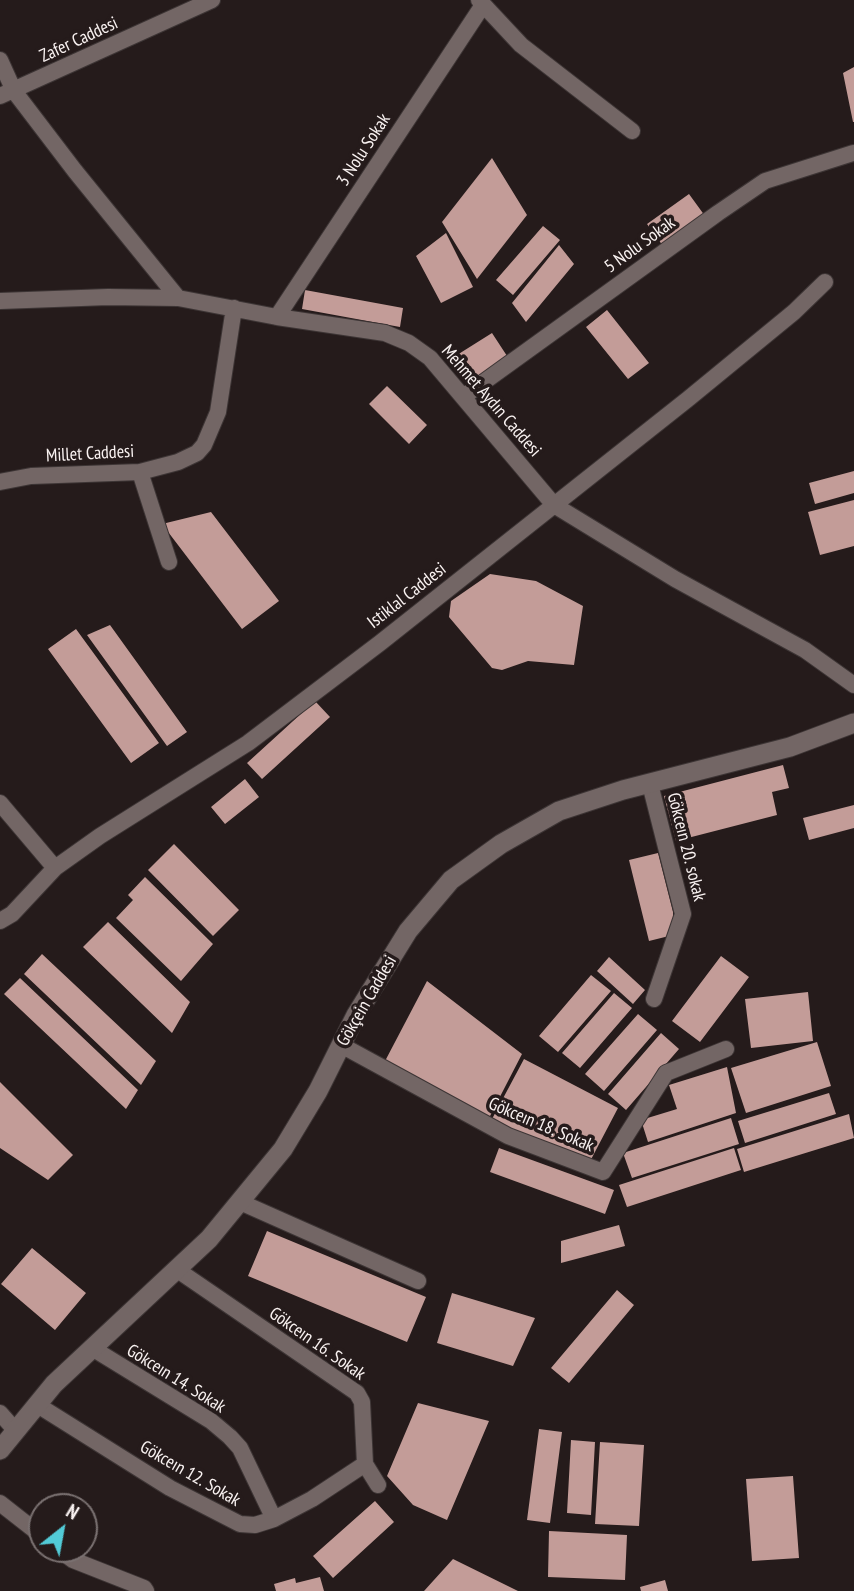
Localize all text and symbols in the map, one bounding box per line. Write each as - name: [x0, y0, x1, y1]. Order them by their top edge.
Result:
- street label: Zafer Caddesi: [37, 13, 121, 67]
- street label: 3 Nolu Sokak: [333, 110, 395, 190]
- street label: 5 Nolu Sokak: [601, 212, 679, 278]
- street label: Mehmet Aydın Caddesi: [437, 341, 545, 461]
- street label: Millet Caddesi: [45, 441, 135, 467]
- street label: Istiklal Caddesi: [363, 559, 451, 633]
- street label: Gökceın 20. sokak: [662, 791, 710, 903]
- street label: Gökçein Caddesi: [332, 952, 402, 1050]
- street label: Gökceın 18. Sokak: [485, 1093, 597, 1157]
- street label: Gökceın 16. Sokak: [265, 1303, 369, 1385]
- street label: Gökceın 14. Sokak: [123, 1340, 229, 1418]
- street label: Gökceın 12. Sokak: [136, 1437, 244, 1511]
- north arrow: [28, 1493, 98, 1563]
- text: N: [62, 1499, 83, 1525]

